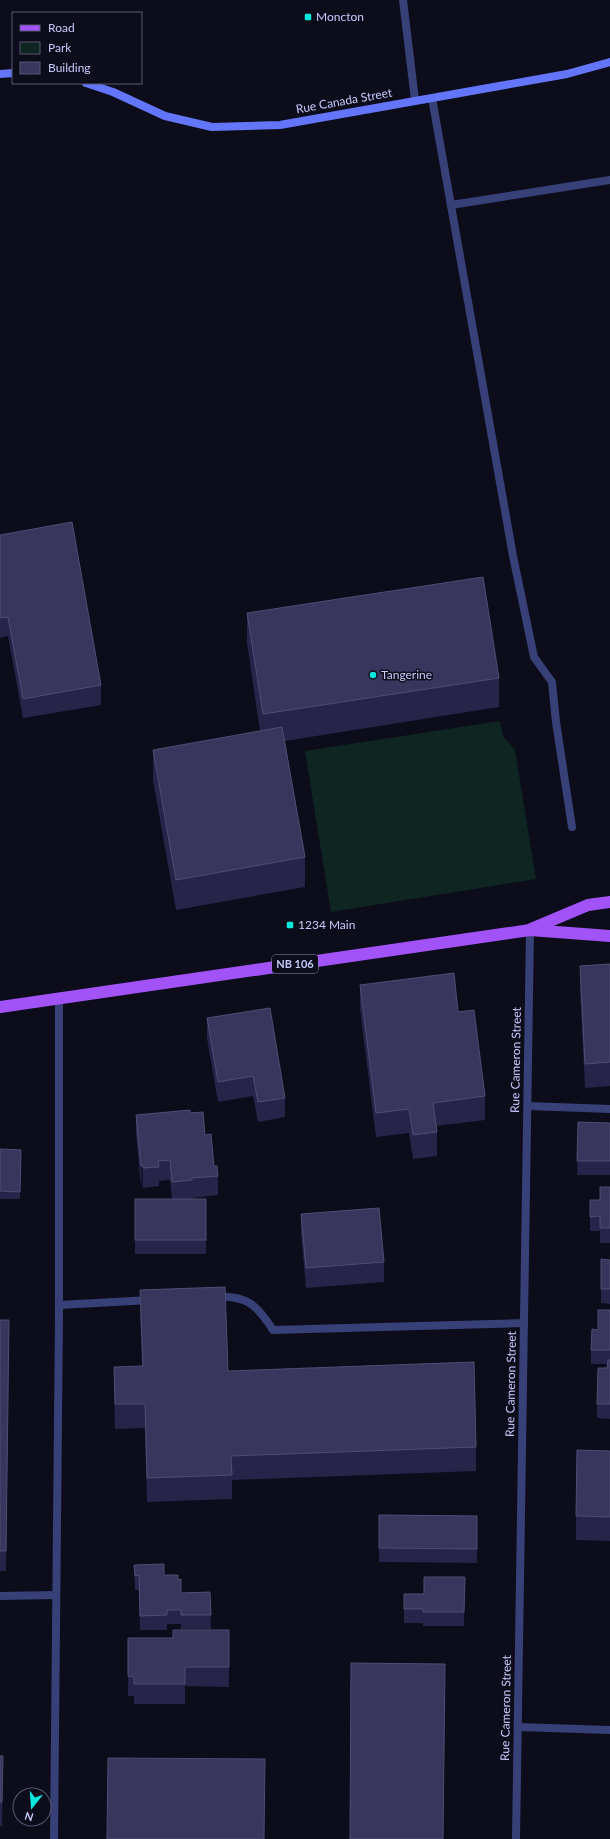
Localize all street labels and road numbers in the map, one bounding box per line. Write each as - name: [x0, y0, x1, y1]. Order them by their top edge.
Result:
- street label: Rue Canada Street: [295, 85, 394, 116]
- road number: NB 106: [272, 955, 318, 973]
- street label: Rue Cameron Street: [507, 1006, 524, 1113]
- street label: Rue Cameron Street: [502, 1330, 519, 1437]
- street label: Rue Cameron Street: [497, 1654, 514, 1761]

